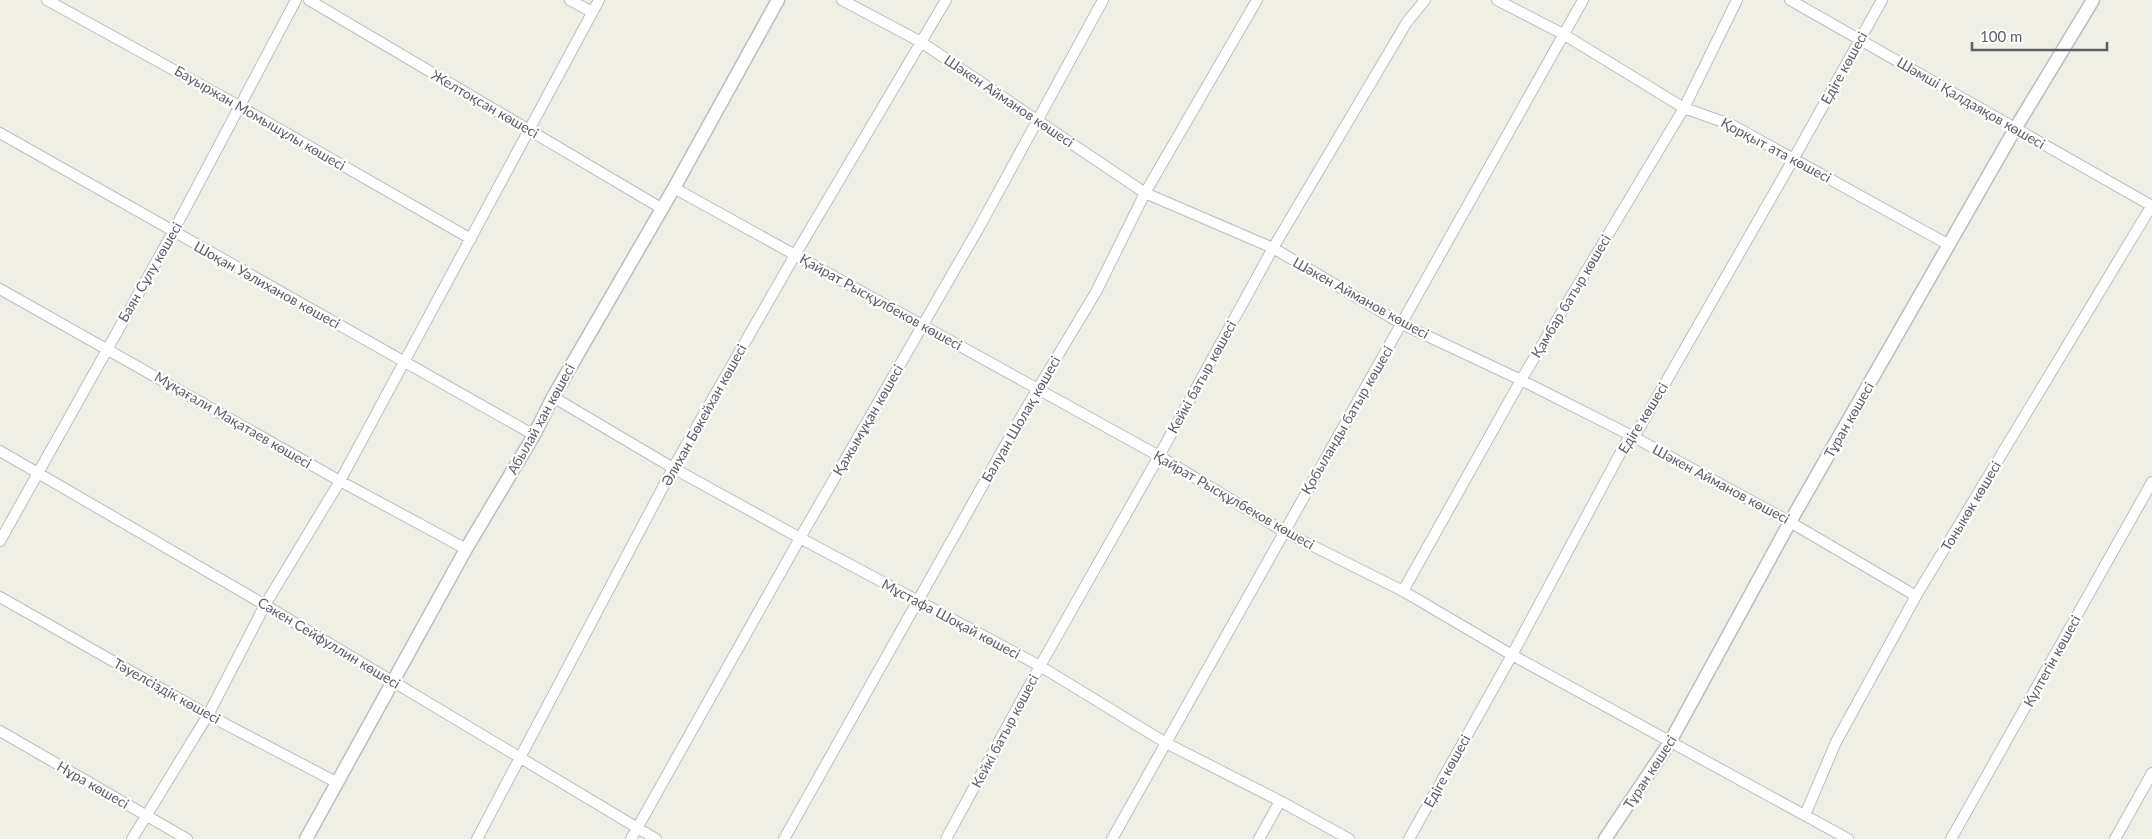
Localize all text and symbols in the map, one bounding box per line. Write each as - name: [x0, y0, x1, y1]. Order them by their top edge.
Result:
- scale bar: [1972, 20, 2107, 52]
- text: 100 m: [1980, 27, 2022, 45]
- street label: Едіге көшесі: [1817, 28, 1870, 107]
- street label: Шәкен Айманов көшесі: [941, 51, 1077, 150]
- street label: Шәмші Қалдаяқов көшесі: [1894, 53, 2048, 152]
- street label: Бауыржан Момышұлы көшесі: [172, 62, 349, 174]
- street label: Желтоқсан көшесі: [429, 66, 542, 141]
- street label: Қорқыт ата көшесі: [1718, 113, 1834, 186]
- street label: Баян Сұлу көшесі: [114, 219, 185, 325]
- street label: Қамбар батыр көшесі: [1527, 231, 1614, 360]
- street label: Шоқан Уәлиханов көшесі: [191, 237, 343, 332]
- street label: Қайрат Рысқұлбеков көшесі: [797, 250, 965, 353]
- street label: Шәкен Айманов көшесі: [1290, 253, 1432, 342]
- street label: Кейкі батыр көшесі: [1164, 318, 1240, 436]
- street label: Әлихан Бөкейхан көшесі: [657, 341, 750, 489]
- street label: Қобыланды батыр көшесі: [1297, 343, 1396, 497]
- street label: Балуан Шолақ көшесі: [978, 353, 1064, 485]
- street label: Абылай хан көшесі: [503, 361, 578, 477]
- street label: Қажымұқан көшесі: [829, 361, 906, 478]
- street label: Мұқағали Мақатаев көшесі: [152, 368, 315, 472]
- street label: Едіге көшесі: [1614, 379, 1671, 456]
- street label: Тұран көшесі: [1820, 379, 1877, 461]
- street label: Шәкен Айманов көшесі: [1650, 440, 1793, 527]
- street label: Қайрат Рысқұлбеков көшесі: [1151, 446, 1318, 553]
- street label: Тоныкөк көшесі: [1937, 458, 2004, 554]
- street label: Мұстафа Шоқай көшесі: [879, 575, 1023, 662]
- street label: Сәкен Сейфуллин көшесі: [255, 593, 404, 692]
- street label: Күлтегін көшесі: [2019, 612, 2084, 710]
- street label: Тәуелсіздік көшесі: [111, 654, 224, 727]
- street label: Кейкі батыр көшесі: [967, 671, 1042, 790]
- street label: Едіге көшесі: [1420, 731, 1473, 810]
- street label: Тұран көшесі: [1619, 732, 1680, 812]
- street label: Нұра көшесі: [54, 757, 132, 812]

